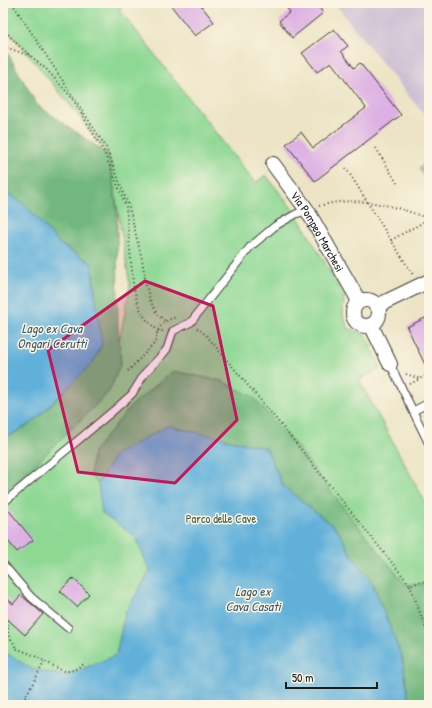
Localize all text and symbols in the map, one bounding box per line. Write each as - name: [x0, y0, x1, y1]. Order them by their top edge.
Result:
- street label: Via Pompeo Marchesi: [287, 187, 349, 275]
- water label: Lago ex Cava Ongari Cerutti: [17, 319, 88, 353]
- park label: Parco delle Cave: [186, 510, 256, 527]
- water label: Lago ex Cava Casati: [225, 582, 282, 615]
- scale bar: [286, 664, 377, 690]
- text: 50 m: [292, 669, 313, 686]

